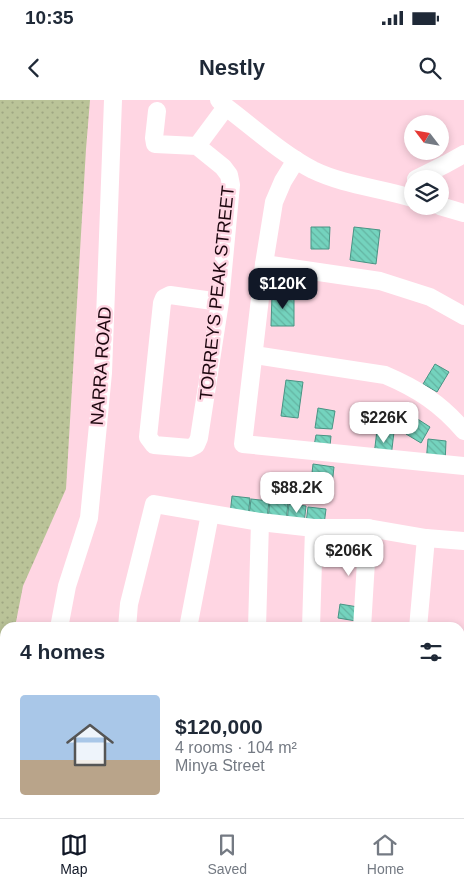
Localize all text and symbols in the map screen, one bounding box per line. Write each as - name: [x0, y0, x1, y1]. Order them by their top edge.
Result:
- text: 10:35: [25, 7, 74, 28]
- icon: back: [20, 54, 48, 82]
- icon: search: [416, 54, 444, 82]
- text: Nestly: [199, 55, 265, 80]
- north arrow: [404, 115, 449, 160]
- map controls: [404, 115, 449, 215]
- button: layers: [404, 170, 449, 215]
- street label: TORREYS PEAK STREET: [196, 185, 238, 401]
- pin: $120K: [248, 268, 318, 310]
- text: $120K: [259, 275, 307, 292]
- street label: NARRA ROAD: [87, 306, 115, 426]
- pin: $226K: [349, 402, 419, 444]
- text: $226K: [360, 409, 408, 426]
- pin: $88.2K: [256, 472, 338, 514]
- text: $88.2K: [271, 479, 323, 496]
- pin: $206K: [314, 534, 384, 577]
- text: $206K: [325, 542, 373, 559]
- icon: filters: [417, 638, 445, 666]
- text: 4 homes: [20, 640, 105, 663]
- icon: home: [60, 715, 120, 775]
- text: $120,000: [175, 715, 263, 738]
- text: 4 rooms · 104 m²: [175, 739, 297, 756]
- text: Minya Street: [175, 757, 265, 774]
- tab: Map: [60, 831, 88, 877]
- tab: Saved: [207, 831, 247, 877]
- tab: Home: [367, 831, 404, 877]

